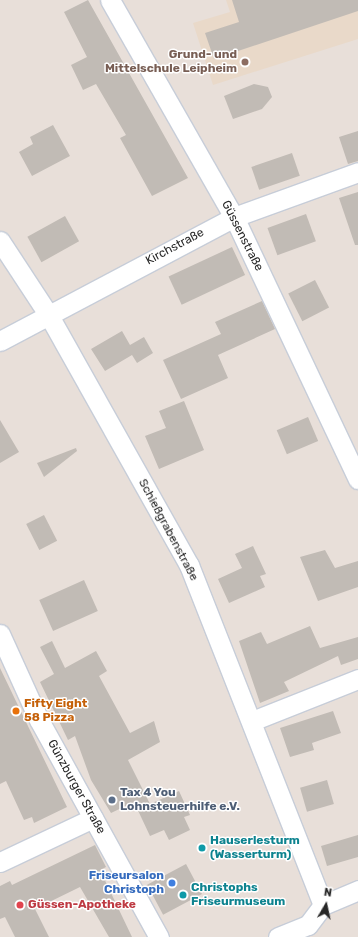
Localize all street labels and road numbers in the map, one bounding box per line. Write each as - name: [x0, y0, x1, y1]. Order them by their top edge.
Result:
- street label: Güssenstraße: [218, 198, 266, 274]
- street label: Kirchstraße: [143, 226, 207, 268]
- street label: Schießgrabenstraße: [135, 477, 201, 583]
- street label: Günzburger Straße: [44, 737, 108, 837]

